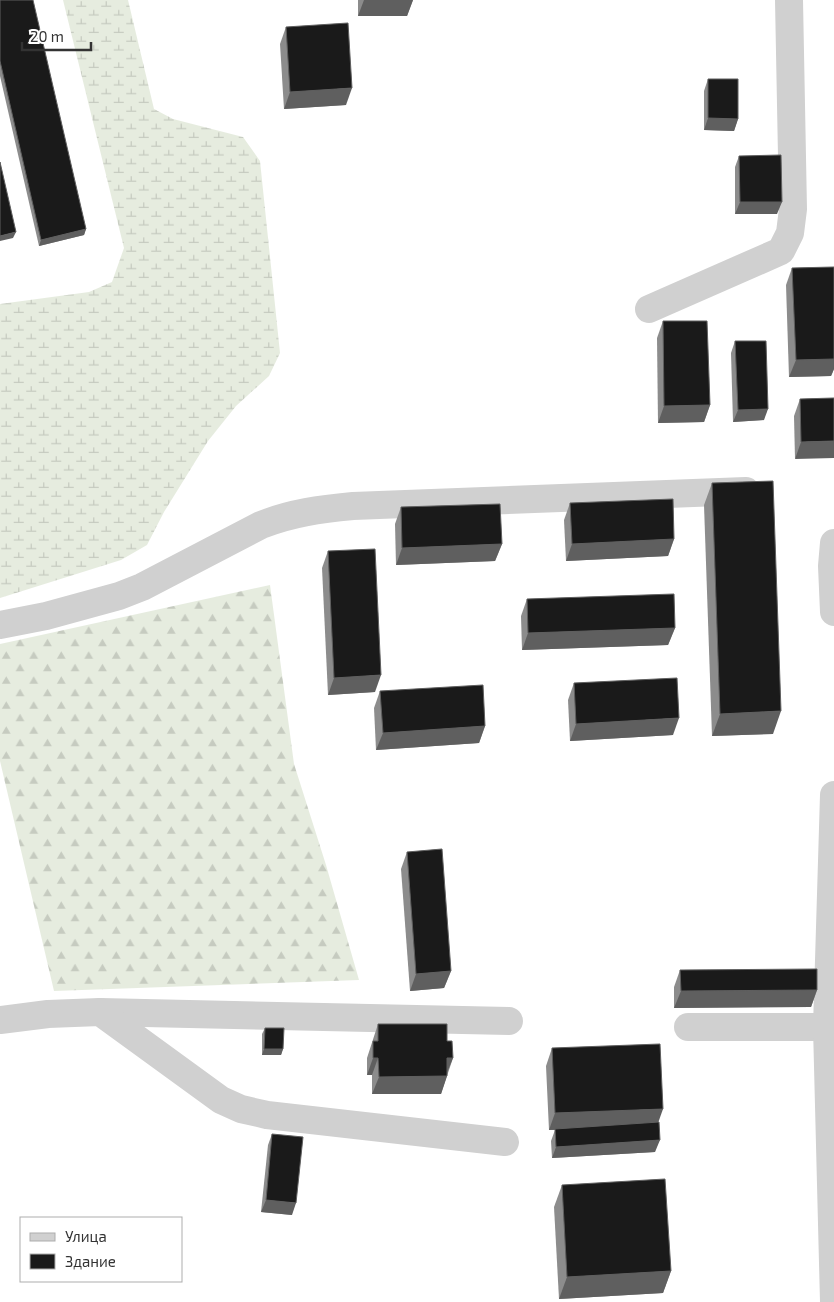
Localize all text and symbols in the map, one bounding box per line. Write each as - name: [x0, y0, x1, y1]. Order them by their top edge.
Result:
- scale bar: [22, 20, 91, 52]
- text: 20 m: [30, 27, 64, 45]
- legend: [20, 1217, 182, 1282]
- text: Улица: [65, 1227, 107, 1245]
- text: Здание: [65, 1252, 116, 1270]

